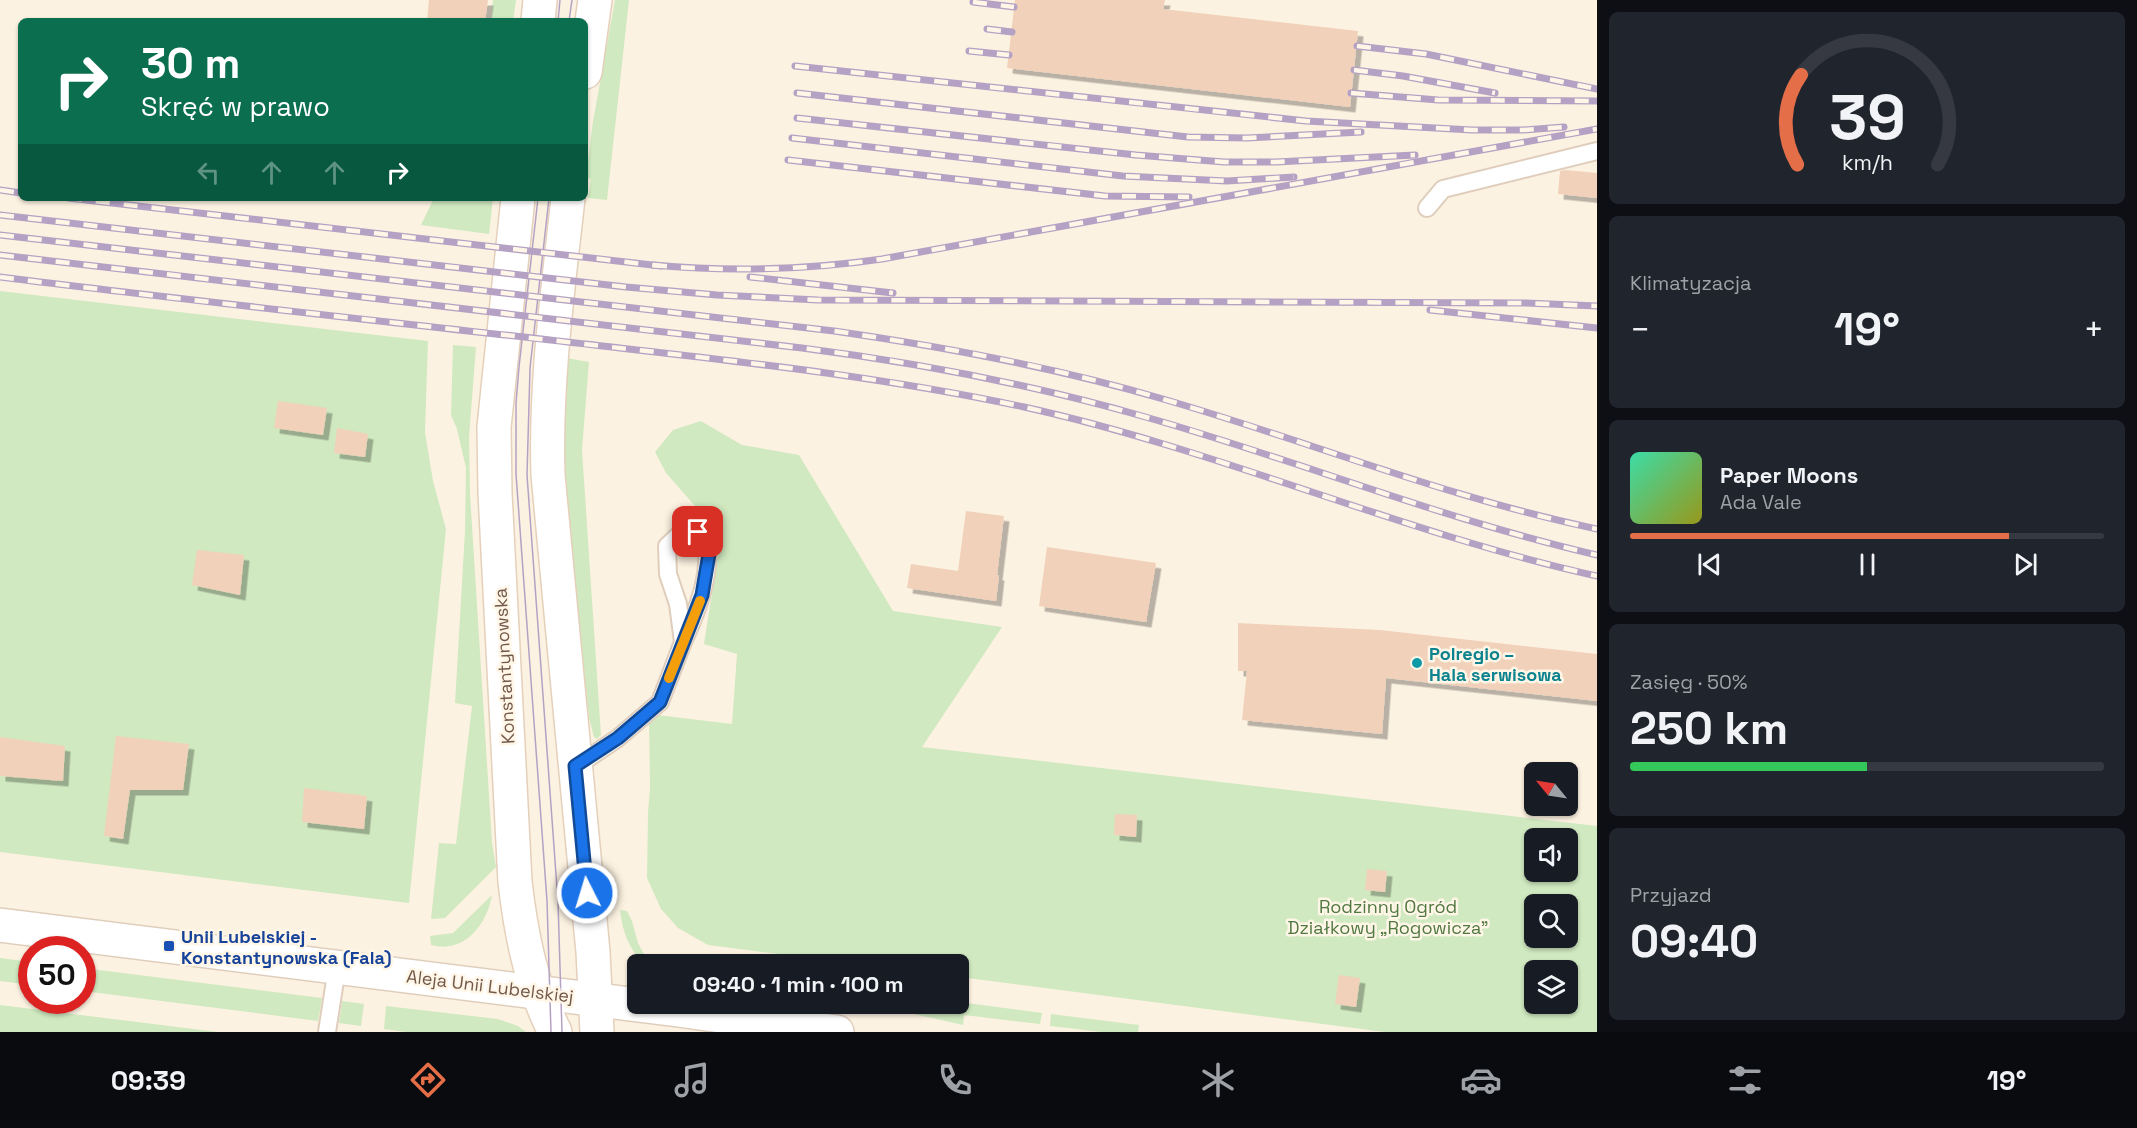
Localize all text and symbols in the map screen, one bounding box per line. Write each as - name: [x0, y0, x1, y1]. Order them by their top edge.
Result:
- text: 30 m: [141, 37, 240, 90]
- icon: right: [42, 42, 120, 120]
- text: 39: [1829, 78, 1905, 157]
- text: Skręć w prawo: [141, 89, 330, 124]
- text: km/h: [1841, 149, 1893, 176]
- icon: left: [192, 156, 225, 189]
- icon: ahead: [255, 156, 288, 189]
- icon: ahead: [318, 156, 351, 189]
- icon: right: [381, 156, 414, 189]
- text: Klimatyzacja: [1630, 270, 1752, 296]
- text: 19°: [1834, 301, 1900, 358]
- text: −: [1630, 309, 1650, 351]
- text: +: [2084, 309, 2104, 351]
- text: Paper Moons: [1720, 461, 1858, 489]
- text: Ada Vale: [1720, 489, 1802, 515]
- pin: [672, 506, 723, 557]
- icon: arrive: [681, 515, 714, 548]
- icon: previous: [1693, 548, 1726, 581]
- icon: pause: [1851, 548, 1884, 581]
- icon: next: [2009, 548, 2042, 581]
- street label: Konstantynowska: [488, 587, 520, 745]
- place label: Polregio – Hala serwisowa: [1429, 642, 1562, 686]
- marker: Polregio – Hala serwisowa: [1410, 656, 1424, 670]
- text: Zasięg · 50%: [1630, 669, 1747, 695]
- text: 250 km: [1630, 700, 1788, 757]
- north arrow: [1524, 762, 1578, 816]
- map controls: [1524, 762, 1578, 1014]
- button: sound: [1524, 828, 1578, 882]
- position arrow: [555, 861, 619, 925]
- text: Przyjazd: [1630, 882, 1712, 908]
- button: search: [1524, 894, 1578, 948]
- park label: Rodzinny Ogród Działkowy „Rogowicza”: [1288, 895, 1488, 939]
- text: 09:40: [1630, 913, 1758, 970]
- place label: Unii Lubelskiej - Konstantynowska (Fala): [181, 925, 392, 969]
- speed limit sign: 50: [18, 936, 96, 1014]
- marker: Unii Lubelskiej - Konstantynowska (Fala): [162, 939, 176, 953]
- button: layers: [1524, 960, 1578, 1014]
- street label: Aleja Unii Lubelskiej: [405, 964, 575, 1008]
- text: 09:40 · 1 min · 100 m: [692, 970, 904, 998]
- icon: directions: [407, 1059, 449, 1101]
- icon: music: [671, 1059, 713, 1101]
- icon: phone: [934, 1059, 976, 1101]
- icon: climate: [1197, 1059, 1239, 1101]
- icon: car: [1460, 1059, 1502, 1101]
- icon: filters: [1724, 1059, 1766, 1101]
- text: 09:39: [111, 1063, 186, 1098]
- text: 19°: [1987, 1063, 2026, 1098]

